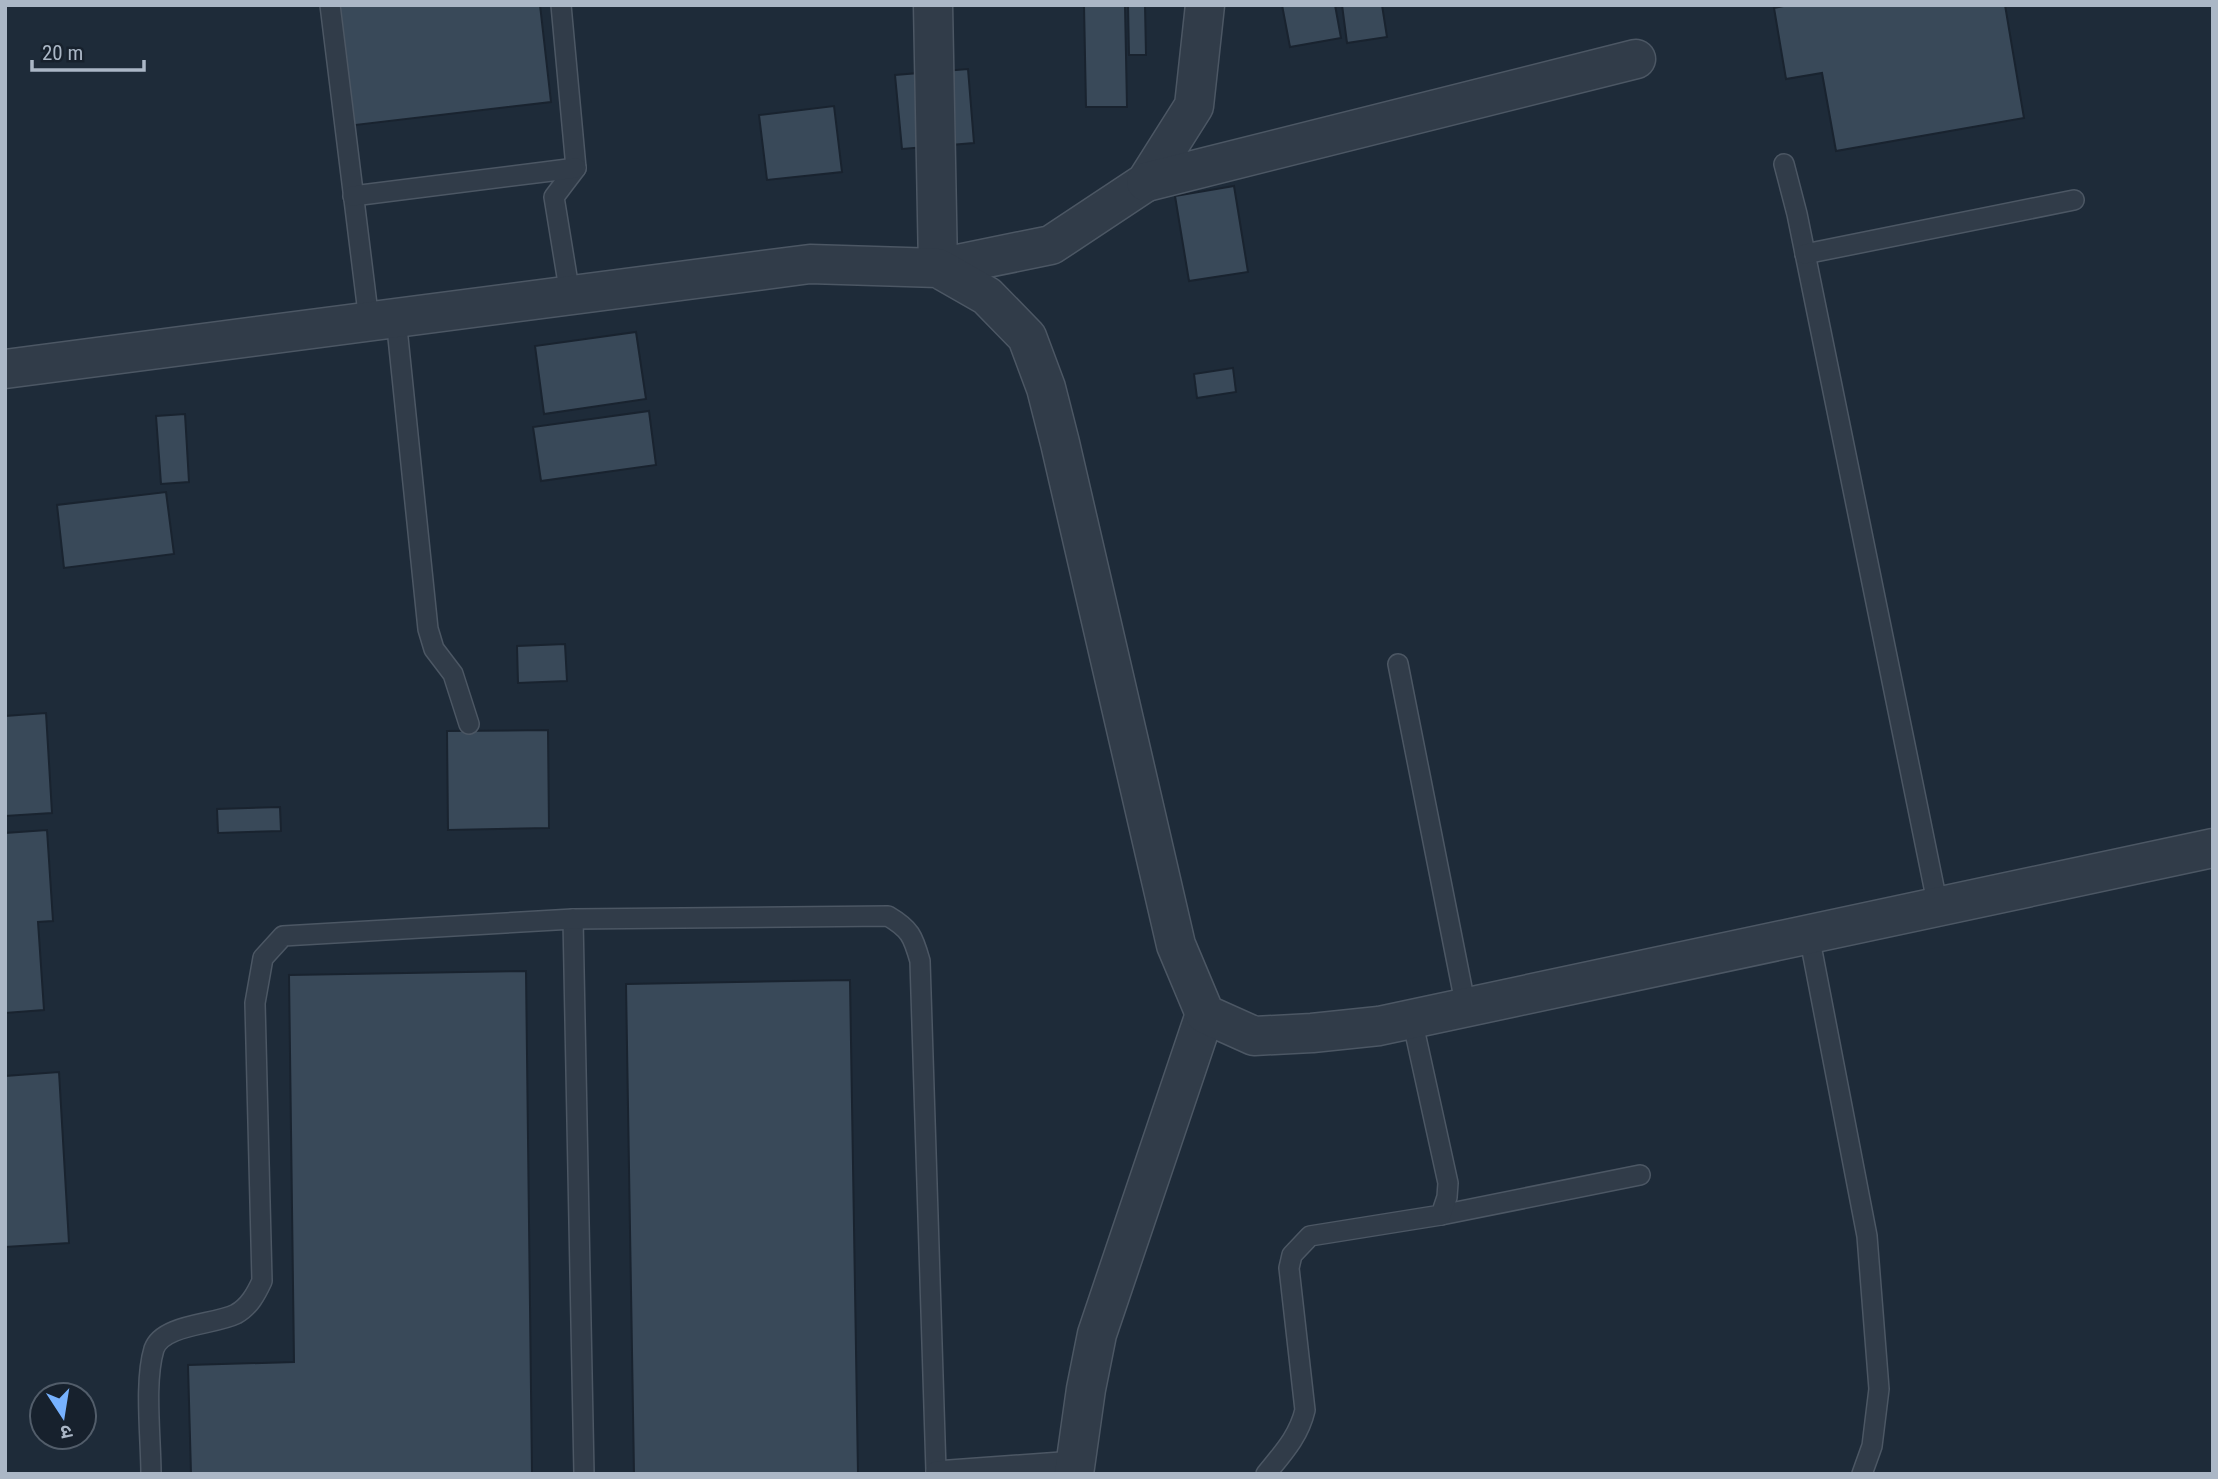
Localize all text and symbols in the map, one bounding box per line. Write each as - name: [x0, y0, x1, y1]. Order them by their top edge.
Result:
- scale bar: [32, 28, 144, 72]
- text: 20 m: [42, 41, 83, 65]
- north arrow: [28, 1381, 98, 1451]
- text: उ: [58, 1420, 74, 1445]

